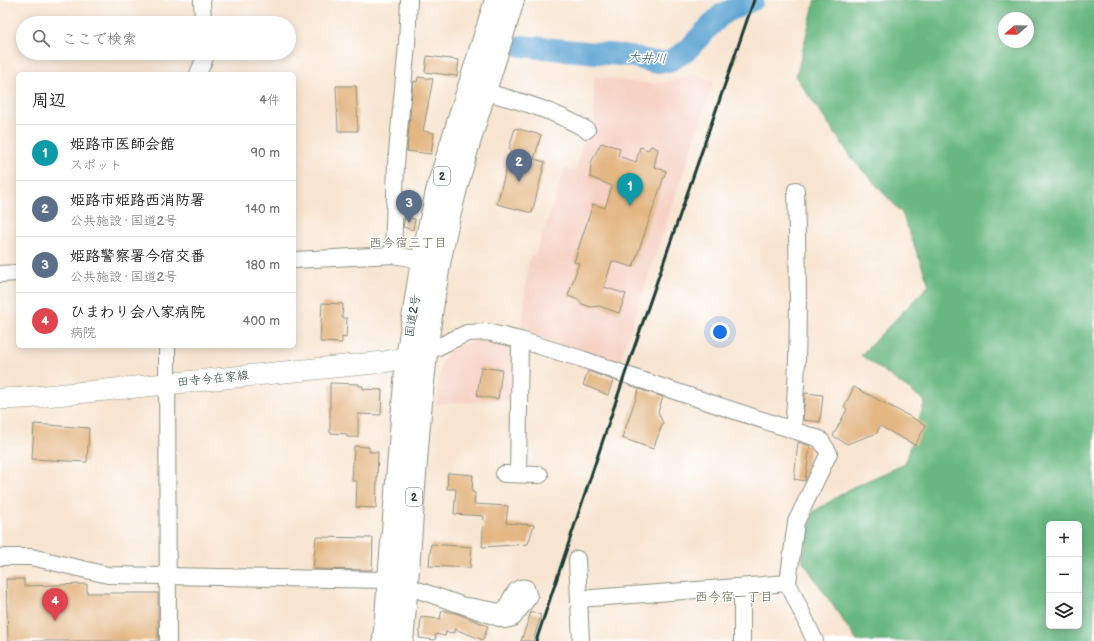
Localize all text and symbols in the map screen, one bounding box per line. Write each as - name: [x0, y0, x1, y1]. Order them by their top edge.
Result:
- north arrow: [998, 12, 1034, 48]
- search box: [16, 16, 296, 60]
- icon: search: [30, 27, 52, 49]
- text: ここで検索: [62, 30, 137, 49]
- water label: 大井川: [627, 49, 667, 67]
- text: 周辺: [32, 91, 66, 111]
- text: 4件: [259, 92, 280, 108]
- text: 姫路市医師会館: [70, 135, 175, 154]
- text: 1: [42, 145, 48, 161]
- text: 90 m: [251, 145, 280, 161]
- pin: 2: [506, 149, 532, 182]
- text: スポット: [70, 157, 122, 173]
- road number: 2: [434, 167, 450, 185]
- pin: 1: [617, 173, 643, 206]
- pin: 3: [396, 190, 422, 223]
- text: 姫路市姫路西消防署: [70, 191, 205, 210]
- text: 2: [41, 201, 49, 217]
- text: 140 m: [245, 201, 280, 217]
- text: 公共施設 · 国道2号: [70, 213, 177, 229]
- district label: 西今宿三丁目: [369, 235, 447, 251]
- text: 姫路警察署今宿交番: [70, 247, 205, 266]
- text: 3: [41, 257, 49, 273]
- text: 180 m: [245, 257, 280, 273]
- text: 公共施設 · 国道2号: [70, 269, 177, 285]
- street label: 国道2号: [402, 294, 424, 338]
- text: ひまわり会八家病院: [70, 303, 205, 322]
- text: 4: [41, 313, 49, 329]
- text: 400 m: [243, 313, 280, 329]
- your location: [710, 322, 730, 342]
- text: 病院: [70, 325, 96, 341]
- street label: 田寺今在家線: [176, 368, 250, 390]
- road number: 2: [406, 488, 422, 506]
- map controls: [1046, 521, 1082, 629]
- button: +: [1046, 521, 1082, 557]
- button: −: [1046, 557, 1082, 593]
- pin: 4: [42, 588, 68, 621]
- district label: 西今宿一丁目: [695, 589, 773, 605]
- button: layers: [1046, 593, 1082, 629]

